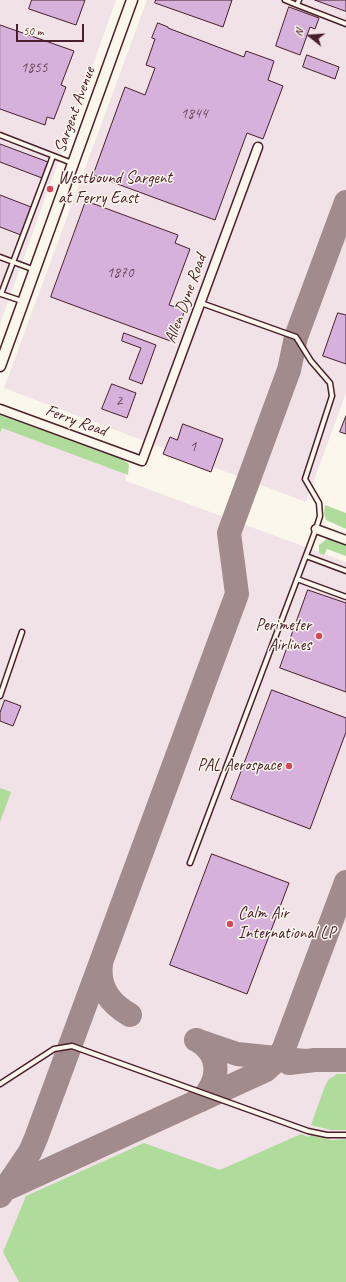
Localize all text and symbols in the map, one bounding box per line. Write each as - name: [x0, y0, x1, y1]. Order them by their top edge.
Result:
- scale bar: [18, 16, 86, 42]
- north arrow: [290, 16, 330, 56]
- text: 50 m: [23, 23, 43, 39]
- text: N: [291, 27, 306, 38]
- house number: 1855: [21, 59, 47, 77]
- street label: Sargent Avenue: [50, 64, 100, 156]
- house number: 1844: [181, 105, 207, 123]
- place label: Westbound Sargent at Ferry East: [58, 169, 172, 209]
- marker: Westbound Sargent at Ferry East: [45, 184, 55, 194]
- street label: Allen Dyne Road: [160, 252, 212, 346]
- house number: 1870: [107, 264, 133, 282]
- house number: 2: [116, 392, 122, 410]
- street label: Ferry Road: [43, 401, 109, 441]
- house number: 1: [190, 438, 196, 456]
- place label: Perimeter Airlines: [255, 616, 311, 656]
- marker: Perimeter Airlines: [314, 631, 324, 641]
- place label: PAL Aerospace: [197, 756, 281, 776]
- marker: PAL Aerospace: [284, 761, 294, 771]
- place label: Calm Air International LP: [238, 904, 336, 944]
- marker: Calm Air International LP: [225, 919, 235, 929]

